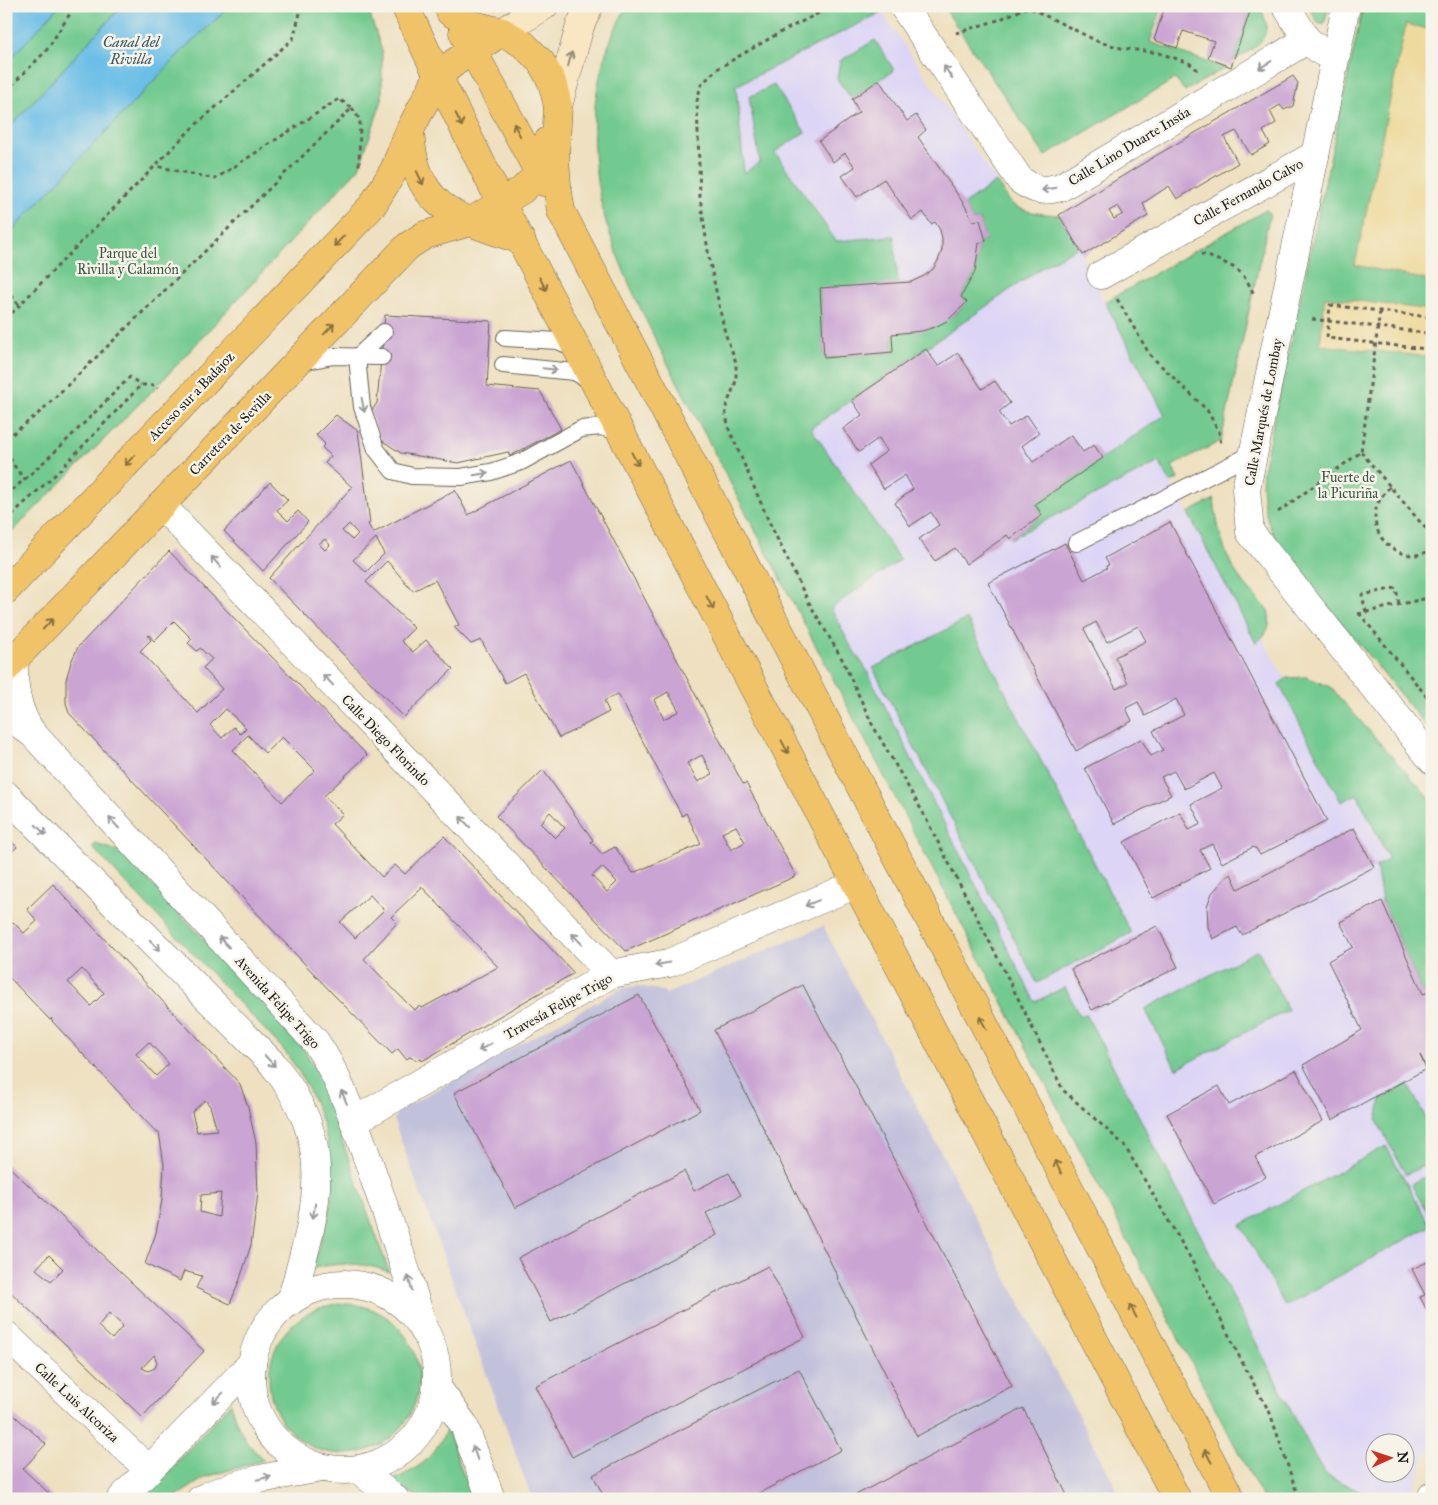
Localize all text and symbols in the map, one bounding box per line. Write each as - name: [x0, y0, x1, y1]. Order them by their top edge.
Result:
- water label: Canal del Rivilla: [103, 33, 161, 68]
- one-way arrow: [566, 52, 576, 68]
- one-way arrow: [1259, 60, 1273, 70]
- one-way arrow: [942, 65, 953, 79]
- street label: Calle Lino Duarte Insúa: [1065, 103, 1193, 190]
- one-way arrow: [455, 112, 464, 127]
- one-way arrow: [511, 123, 521, 137]
- street label: Calle Fernando Calvo: [1190, 155, 1306, 230]
- one-way arrow: [416, 170, 426, 185]
- one-way arrow: [1042, 184, 1058, 194]
- one-way arrow: [332, 235, 345, 247]
- park label: Parque del Rivilla y Calamón: [77, 245, 179, 278]
- one-way arrow: [538, 276, 548, 291]
- one-way arrow: [322, 323, 334, 335]
- street label: Calle Marqués de Lombay: [1241, 337, 1287, 487]
- street label: Acceso sur a Badajoz: [144, 348, 239, 445]
- one-way arrow: [542, 365, 558, 374]
- street label: Carretera de Sevilla: [186, 388, 275, 479]
- one-way arrow: [358, 397, 368, 413]
- one-way arrow: [630, 451, 640, 465]
- one-way arrow: [124, 454, 136, 466]
- one-way arrow: [473, 468, 489, 478]
- park label: Fuerte de la Picuriña: [1318, 469, 1378, 502]
- one-way arrow: [210, 556, 221, 569]
- one-way arrow: [705, 595, 715, 610]
- one-way arrow: [42, 618, 54, 631]
- one-way arrow: [321, 674, 334, 686]
- street label: Calle Diego Florindo: [338, 691, 433, 789]
- one-way arrow: [780, 739, 790, 754]
- one-way arrow: [108, 816, 120, 829]
- one-way arrow: [459, 816, 471, 829]
- one-way arrow: [35, 824, 47, 836]
- one-way arrow: [805, 898, 820, 908]
- one-way arrow: [572, 934, 584, 946]
- one-way arrow: [218, 936, 230, 948]
- one-way arrow: [149, 939, 162, 951]
- street label: Avenida Felipe Trigo: [231, 952, 324, 1052]
- one-way arrow: [655, 960, 671, 970]
- street label: Travesía Felipe Trigo: [501, 970, 615, 1043]
- one-way arrow: [978, 1016, 987, 1031]
- one-way arrow: [478, 1042, 492, 1052]
- one-way arrow: [264, 1054, 276, 1067]
- one-way arrow: [338, 1090, 348, 1105]
- one-way arrow: [1053, 1160, 1062, 1175]
- one-way arrow: [308, 1202, 318, 1218]
- one-way arrow: [405, 1275, 415, 1291]
- one-way arrow: [1128, 1304, 1138, 1319]
- street label: Calle Luis Alcoriza: [31, 1359, 122, 1446]
- one-way arrow: [212, 1392, 224, 1404]
- north arrow: [1366, 1432, 1416, 1482]
- one-way arrow: [470, 1446, 479, 1461]
- one-way arrow: [1203, 1448, 1213, 1463]
- text: N: [1394, 1451, 1411, 1464]
- one-way arrow: [255, 1473, 271, 1482]

